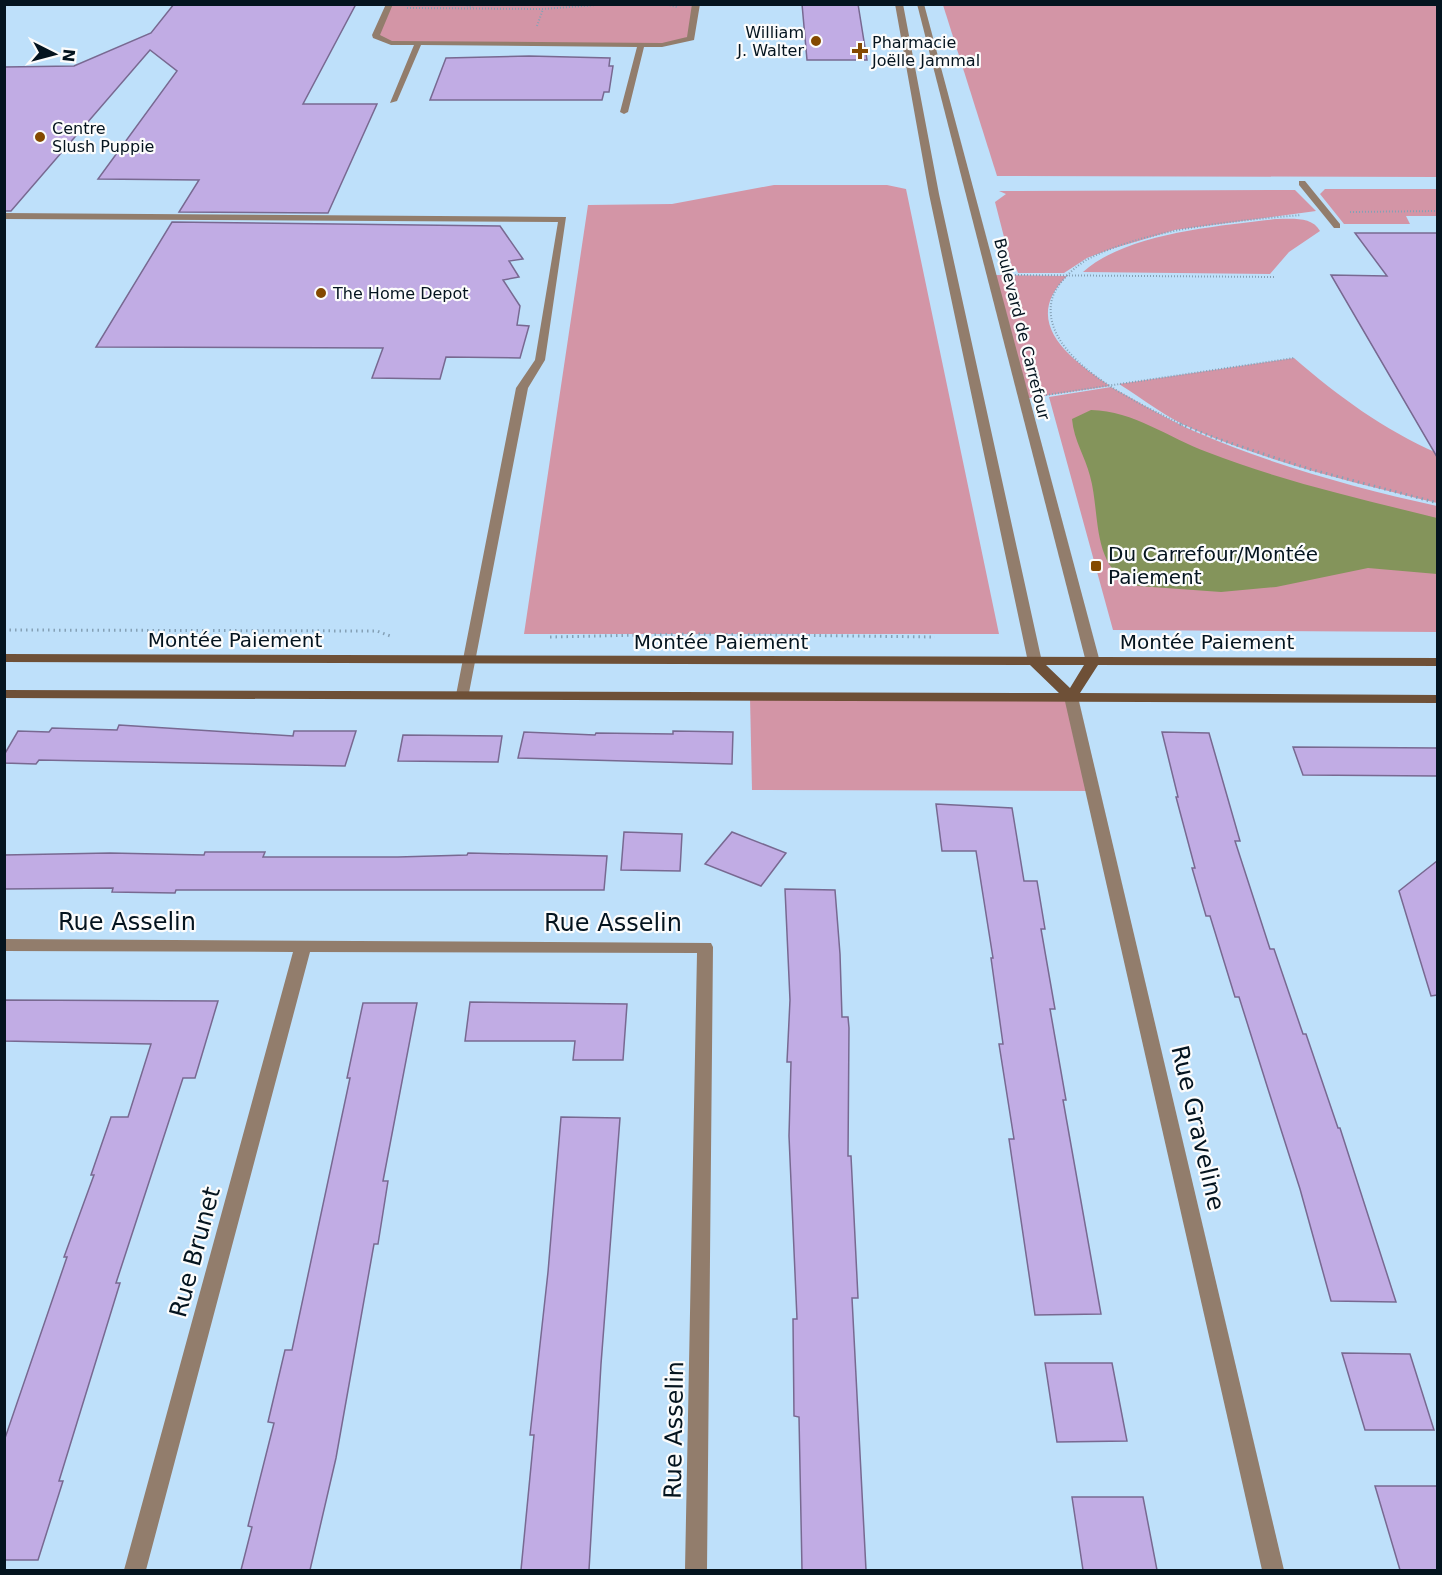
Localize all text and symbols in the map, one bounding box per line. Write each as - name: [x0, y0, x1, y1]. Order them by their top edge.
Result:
- place label: William J. Walter: [736, 23, 804, 60]
- north arrow: [24, 24, 84, 84]
- place label: Pharmacie Joëlle Jammal: [871, 33, 980, 70]
- marker: William J. Walter: [809, 34, 823, 48]
- marker: Pharmacie Joëlle Jammal: [853, 44, 867, 58]
- text: N: [58, 48, 79, 63]
- place label: Centre Slush Puppie: [52, 119, 154, 156]
- marker: Centre Slush Puppie: [33, 130, 47, 144]
- street label: Boulevard de Carrefour: [990, 236, 1054, 422]
- place label: The Home Depot: [332, 284, 469, 303]
- marker: The Home Depot: [314, 286, 328, 300]
- place label: Du Carrefour/Montée Paiement: [1108, 542, 1318, 589]
- marker: Du Carrefour/Montée Paiement: [1089, 559, 1103, 573]
- street label: Montée Paiement: [148, 628, 322, 652]
- street label: Montée Paiement: [634, 630, 808, 654]
- street label: Montée Paiement: [1120, 630, 1294, 654]
- street label: Rue Asselin: [58, 908, 196, 936]
- street label: Rue Asselin: [544, 909, 682, 937]
- street label: Rue Graveline: [1165, 1043, 1231, 1213]
- street label: Rue Brunet: [164, 1184, 226, 1320]
- street label: Rue Asselin: [659, 1361, 689, 1499]

